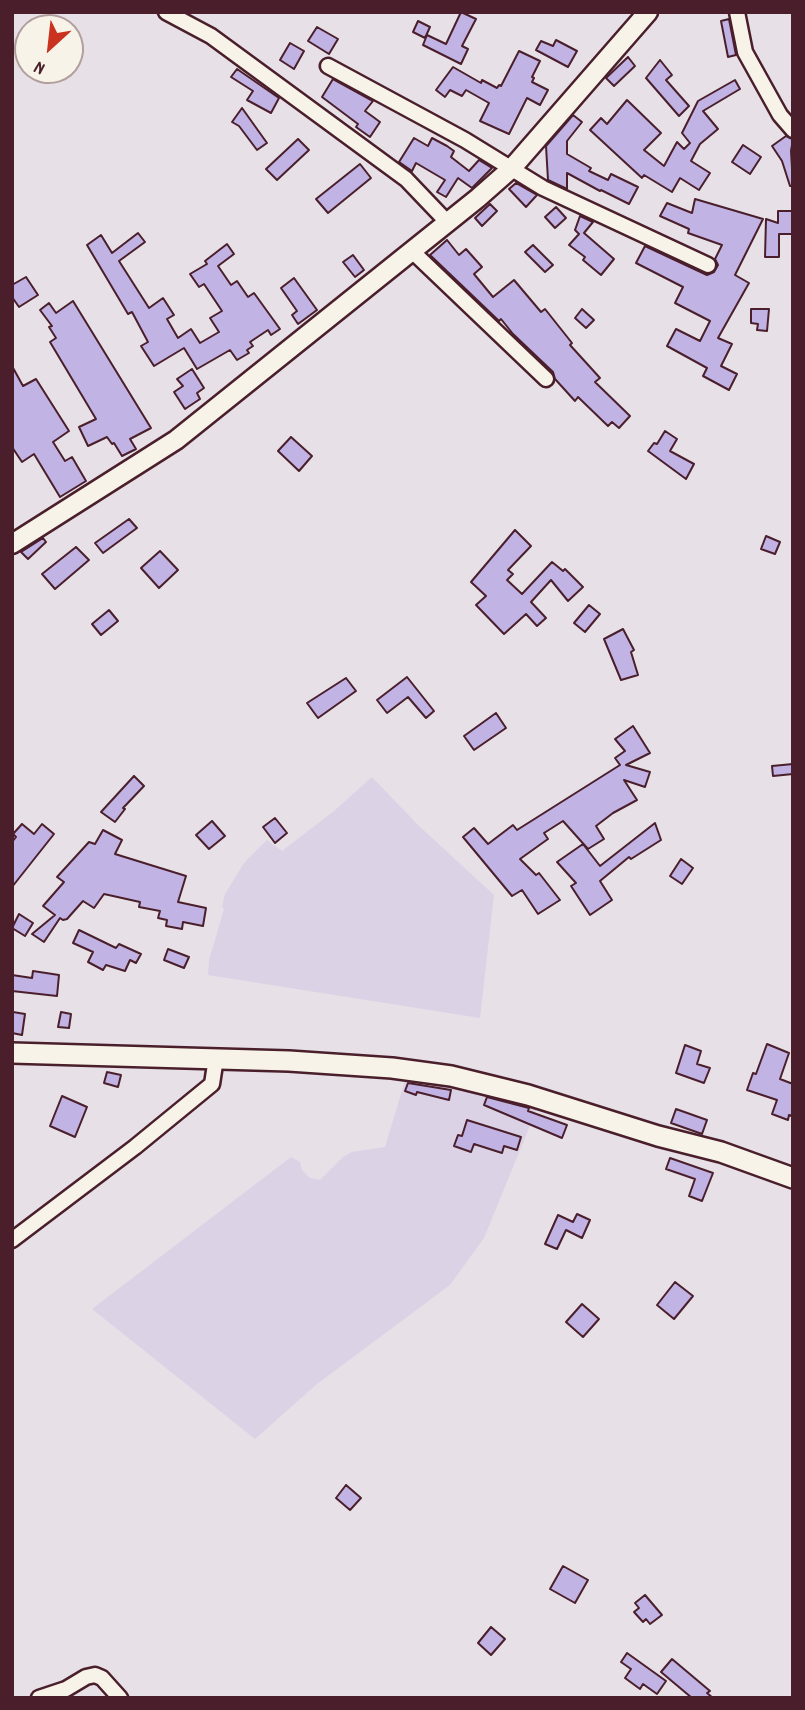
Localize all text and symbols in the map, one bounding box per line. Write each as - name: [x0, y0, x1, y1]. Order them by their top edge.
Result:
- north arrow: [14, 14, 84, 84]
- text: N: [30, 52, 50, 81]

